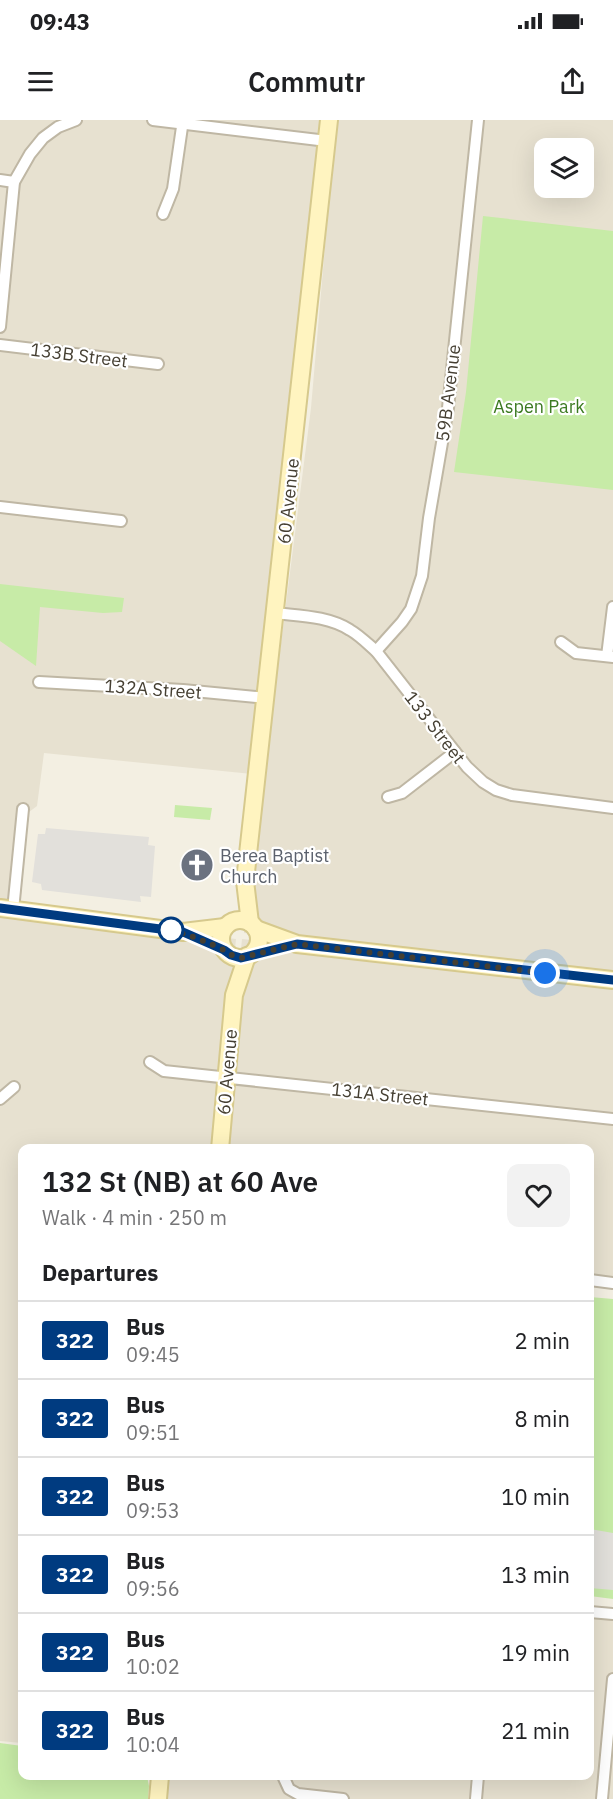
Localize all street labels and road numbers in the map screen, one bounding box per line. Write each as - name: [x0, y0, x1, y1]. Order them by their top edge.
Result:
- street label: 133B Street: [29, 338, 129, 372]
- street label: 59B Avenue: [431, 343, 465, 443]
- street label: 60 Avenue: [272, 457, 304, 545]
- street label: 132A Street: [104, 674, 202, 704]
- street label: 133 Street: [399, 686, 471, 768]
- street label: 60 Avenue: [212, 1028, 242, 1116]
- street label: 131A Street: [330, 1077, 430, 1111]

